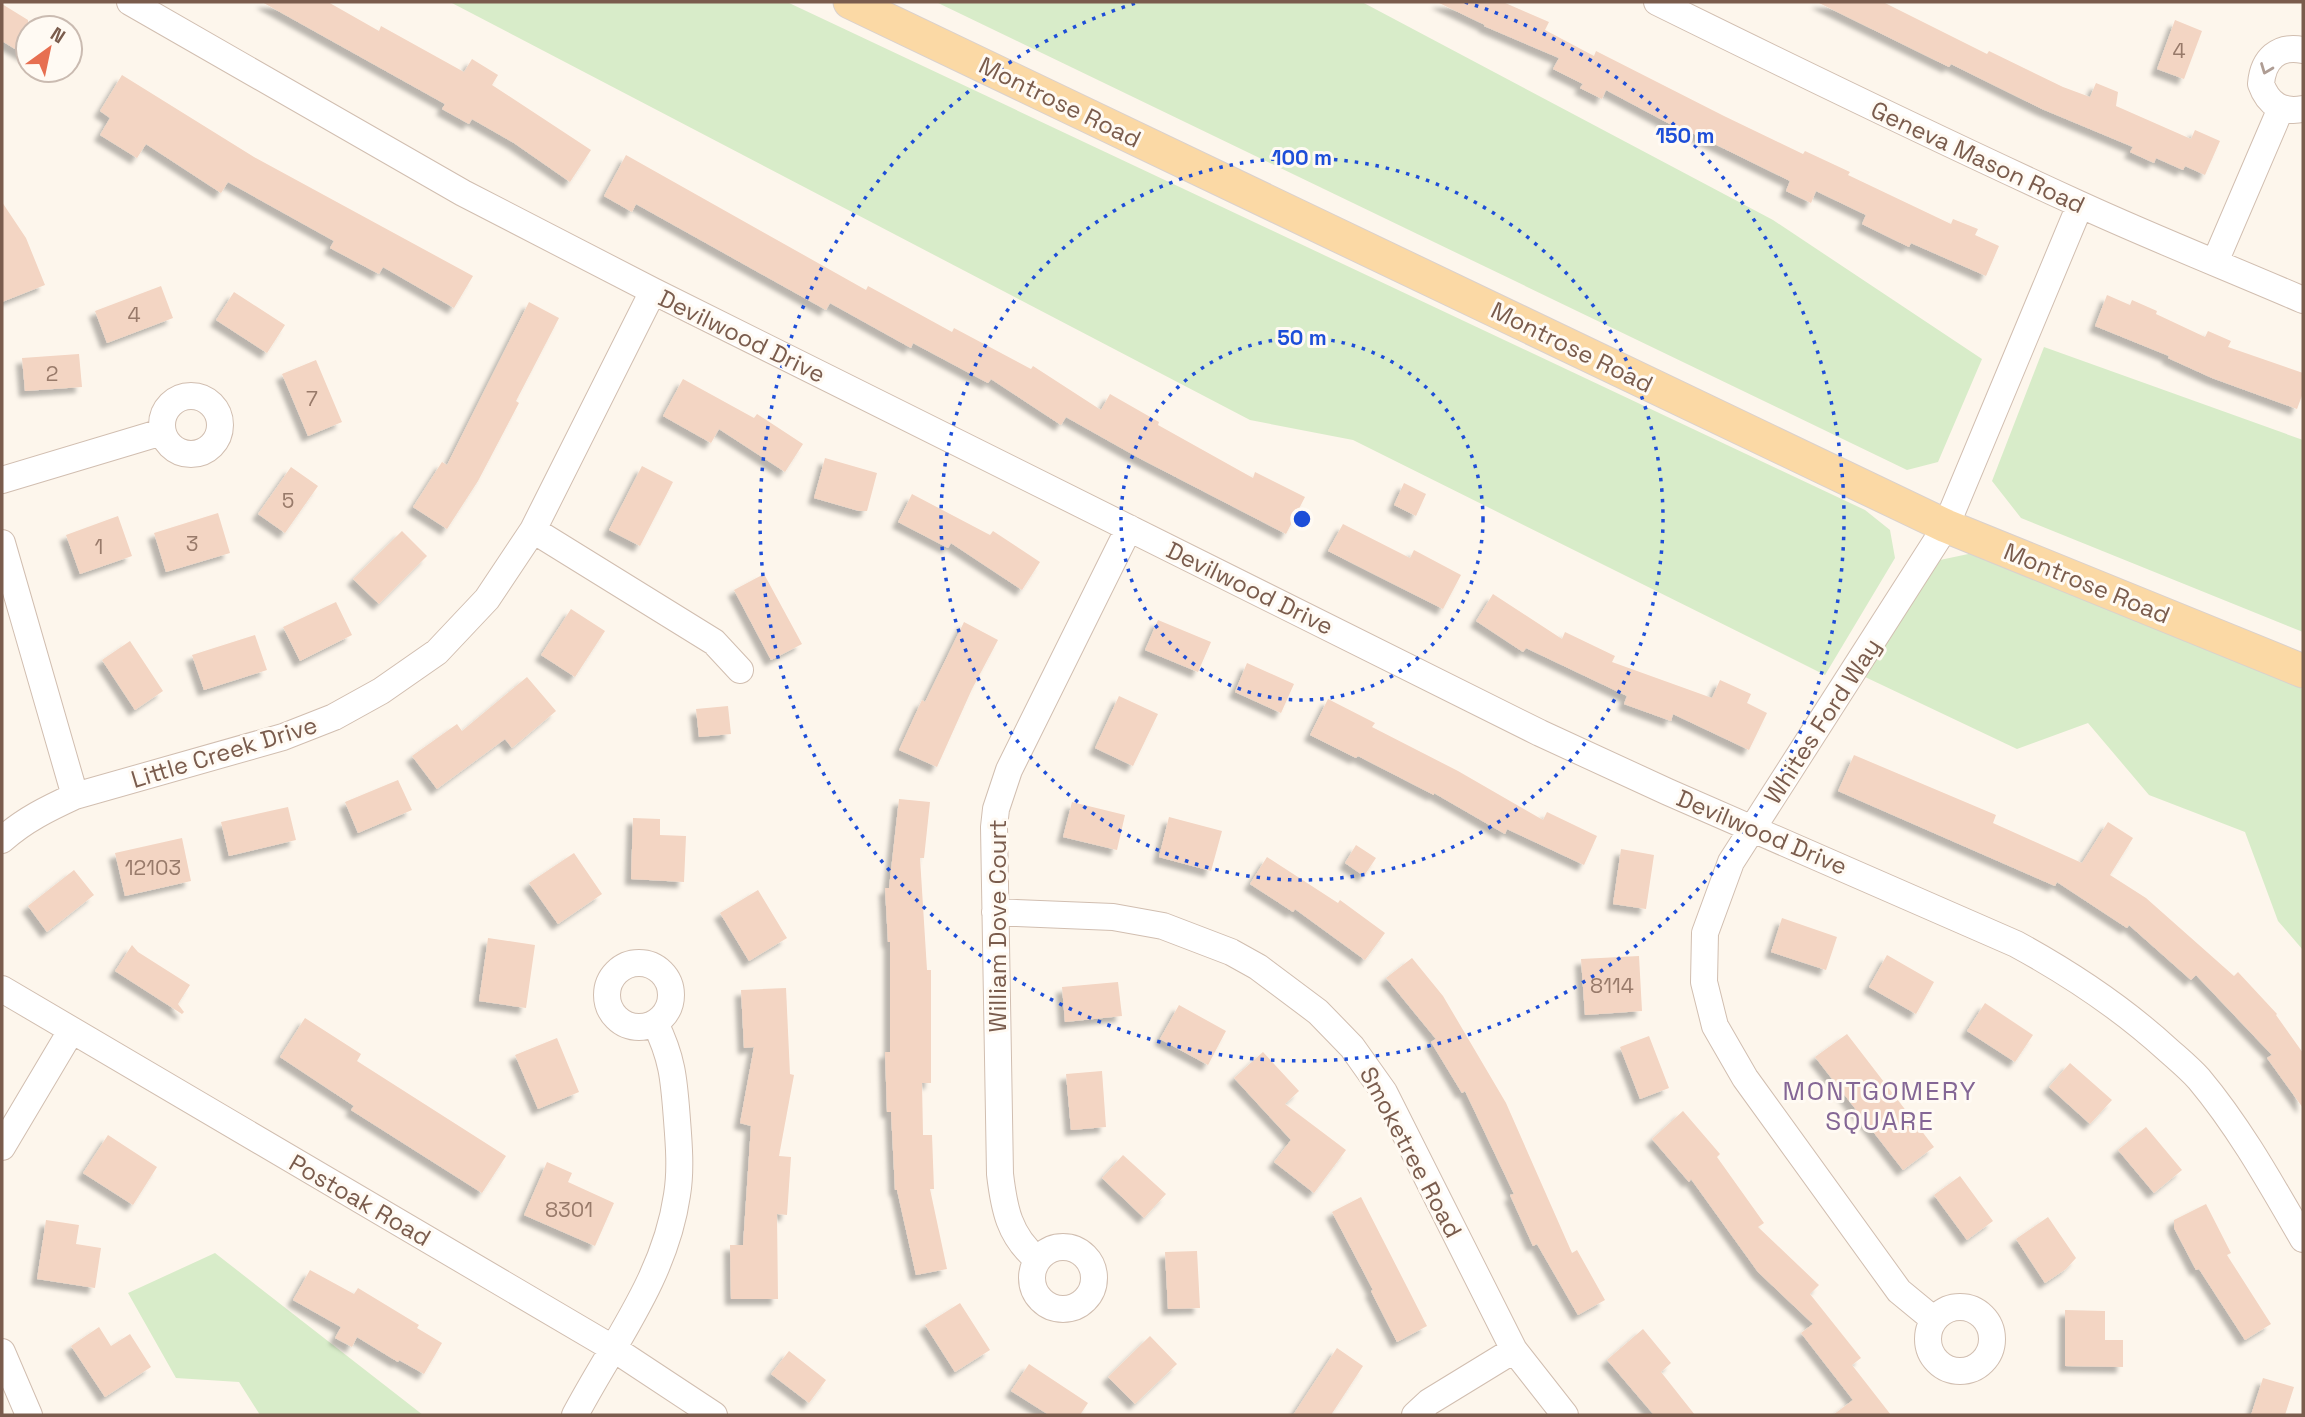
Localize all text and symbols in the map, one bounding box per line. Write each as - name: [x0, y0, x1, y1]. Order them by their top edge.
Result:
- north arrow: [14, 14, 84, 84]
- text: N: [46, 21, 70, 49]
- house number: 4: [2172, 37, 2186, 64]
- street label: Montrose Road: [974, 49, 1146, 155]
- one-way arrow: [2260, 62, 2274, 75]
- street label: Geneva Mason Road: [1866, 94, 2090, 220]
- text: 150 m: [1656, 122, 1714, 149]
- text: 100 m: [1272, 144, 1332, 171]
- street label: Devilwood Drive: [653, 282, 831, 390]
- street label: Montrose Road: [1486, 294, 1658, 400]
- house number: 4: [127, 301, 141, 328]
- text: 50 m: [1277, 324, 1327, 351]
- house number: 2: [46, 360, 58, 387]
- house number: 7: [306, 385, 318, 412]
- house number: 5: [282, 487, 294, 514]
- centre of rings: [1290, 507, 1314, 531]
- house number: 3: [186, 530, 198, 557]
- house number: 1: [95, 533, 103, 560]
- street label: Devilwood Drive: [1161, 534, 1339, 642]
- street label: Montrose Road: [1999, 536, 2175, 630]
- street label: Whites Ford Way: [1757, 632, 1887, 810]
- street label: Little Creek Drive: [127, 709, 321, 795]
- street label: Devilwood Drive: [1672, 782, 1852, 882]
- street label: William Dove Court: [982, 819, 1013, 1033]
- house number: 12103: [125, 854, 181, 881]
- house number: 8114: [1590, 972, 1634, 999]
- street label: Smoketree Road: [1353, 1061, 1469, 1243]
- district label: MONTGOMERY SQUARE: [1782, 1074, 1978, 1138]
- street label: Postoak Road: [284, 1147, 436, 1253]
- house number: 8301: [545, 1196, 593, 1223]

